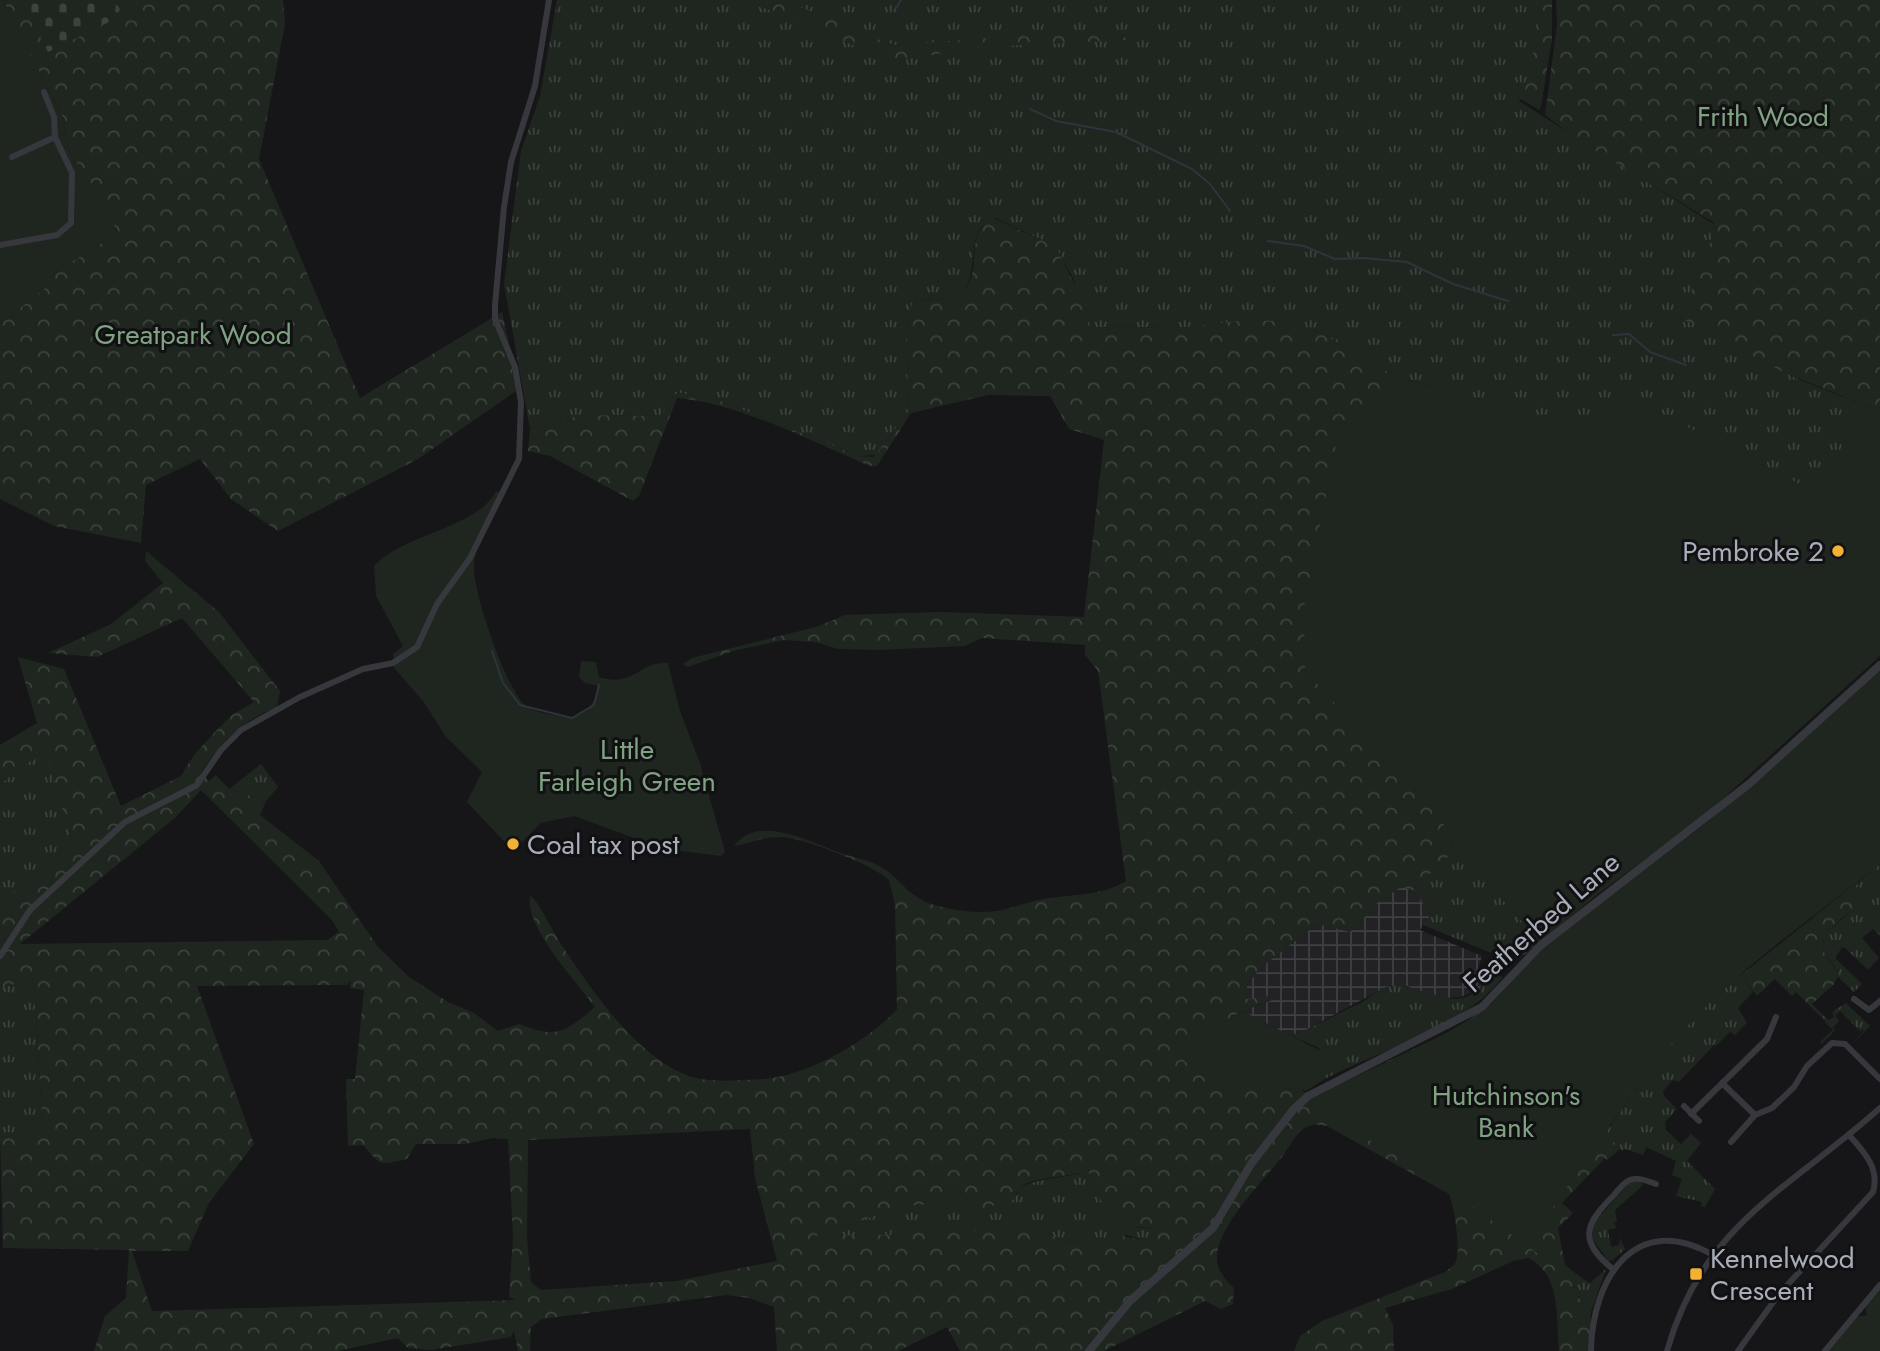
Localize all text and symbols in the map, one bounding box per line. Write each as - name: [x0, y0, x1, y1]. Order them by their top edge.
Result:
- park label: Frith Wood: [1697, 96, 1829, 137]
- park label: Greatpark Wood: [94, 314, 292, 355]
- place label: Pembroke 2: [1682, 531, 1824, 572]
- marker: Pembroke 2: [1830, 543, 1846, 559]
- park label: Little Farleigh Green: [538, 729, 716, 802]
- place label: Coal tax post: [527, 824, 680, 865]
- marker: Coal tax post: [505, 836, 521, 852]
- street label: Featherbed Lane: [1454, 842, 1629, 1002]
- park label: Hutchinson's Bank: [1432, 1075, 1580, 1148]
- place label: Kennelwood Crescent: [1710, 1238, 1855, 1311]
- marker: Kennelwood Crescent: [1688, 1266, 1704, 1282]

